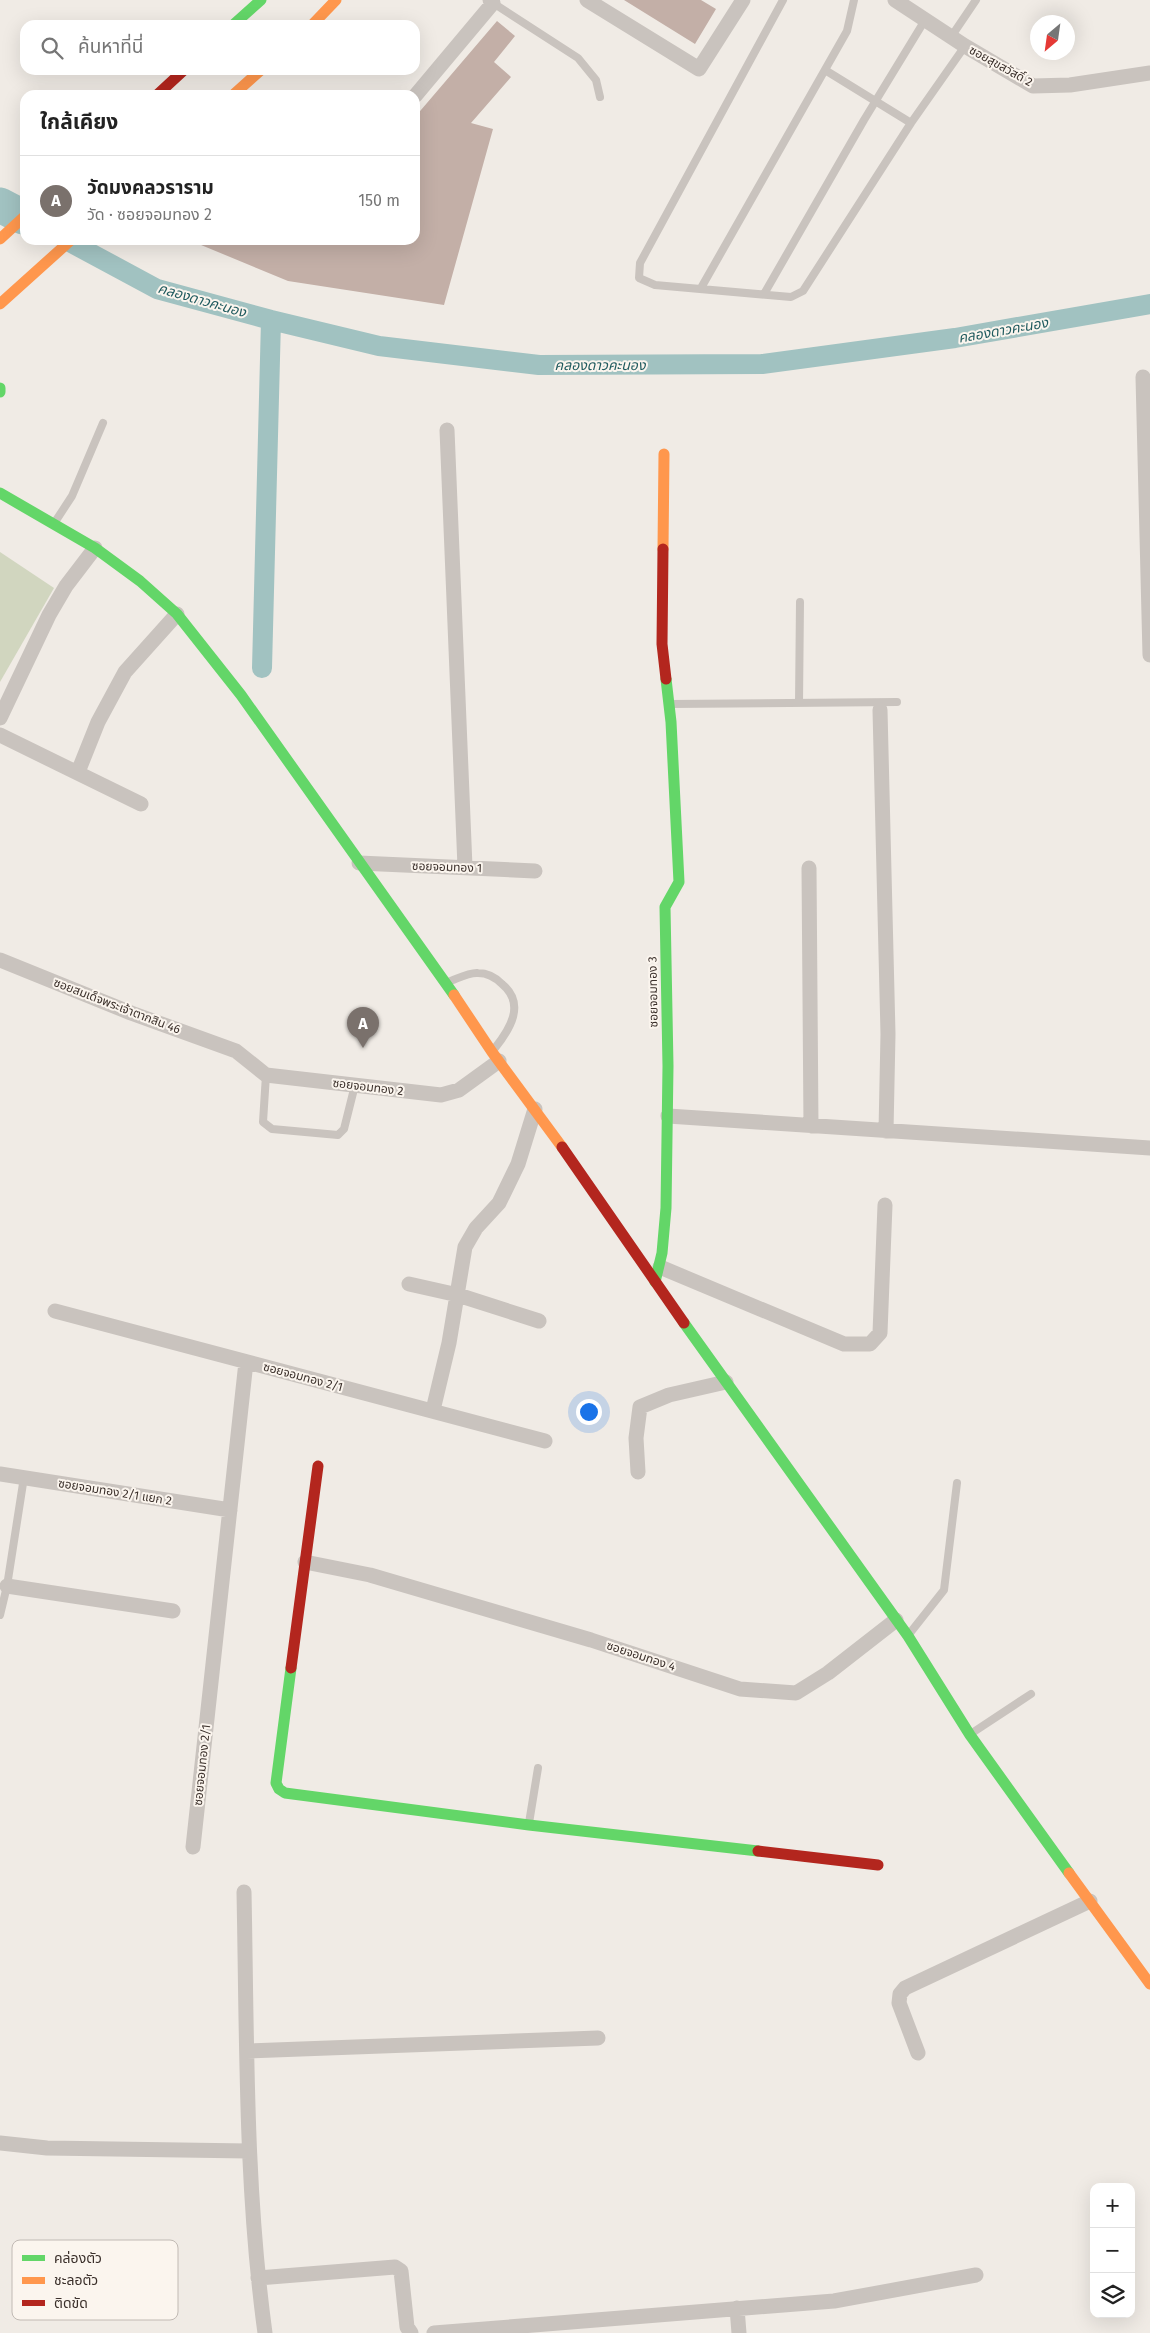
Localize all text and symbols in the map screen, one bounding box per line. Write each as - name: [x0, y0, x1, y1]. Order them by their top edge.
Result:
- north arrow: [1030, 15, 1075, 60]
- search box: [20, 20, 420, 75]
- icon: search: [38, 34, 66, 62]
- text: ค้นหาที่นี่: [78, 35, 143, 58]
- street label: ซอยสุขสวัสดิ์ 2: [967, 43, 1035, 89]
- text: ใกล้เคียง: [40, 109, 118, 135]
- text: วัดมงคลวราราม: [87, 176, 214, 199]
- text: A: [51, 191, 61, 210]
- text: 150 m: [358, 191, 400, 210]
- text: วัด · ซอยจอมทอง 2: [87, 205, 212, 224]
- water label: คลองดาวคะนอง: [156, 280, 249, 322]
- water label: คลองดาวคะนอง: [957, 314, 1051, 347]
- water label: คลองดาวคะนอง: [555, 357, 647, 374]
- street label: ซอยจอมทอง 1: [412, 859, 482, 875]
- street label: ซอยจอมทอง 3: [645, 956, 661, 1028]
- street label: ซอยสมเด็จพระเจ้าตากสิน 46: [52, 975, 182, 1037]
- pin: A: [347, 1007, 379, 1048]
- street label: ซอยจอมทอง 2: [332, 1076, 404, 1098]
- street label: ซอยจอมทอง 2/1: [262, 1360, 344, 1394]
- your location: [576, 1399, 602, 1425]
- street label: ซอยจอมทอง 2/1 แยก 2: [57, 1476, 173, 1508]
- street label: ซอยจอมทอง 4: [605, 1638, 678, 1674]
- street label: ซอยจอมทอง 2/1: [191, 1724, 213, 1806]
- map controls: [1090, 2183, 1135, 2318]
- button: +: [1090, 2183, 1135, 2228]
- button: −: [1090, 2228, 1135, 2273]
- legend: [12, 2240, 178, 2320]
- text: คล่องตัว: [54, 2250, 102, 2267]
- text: ชะลอตัว: [54, 2272, 98, 2289]
- button: layers: [1090, 2273, 1135, 2318]
- text: ติดขัด: [54, 2295, 88, 2312]

